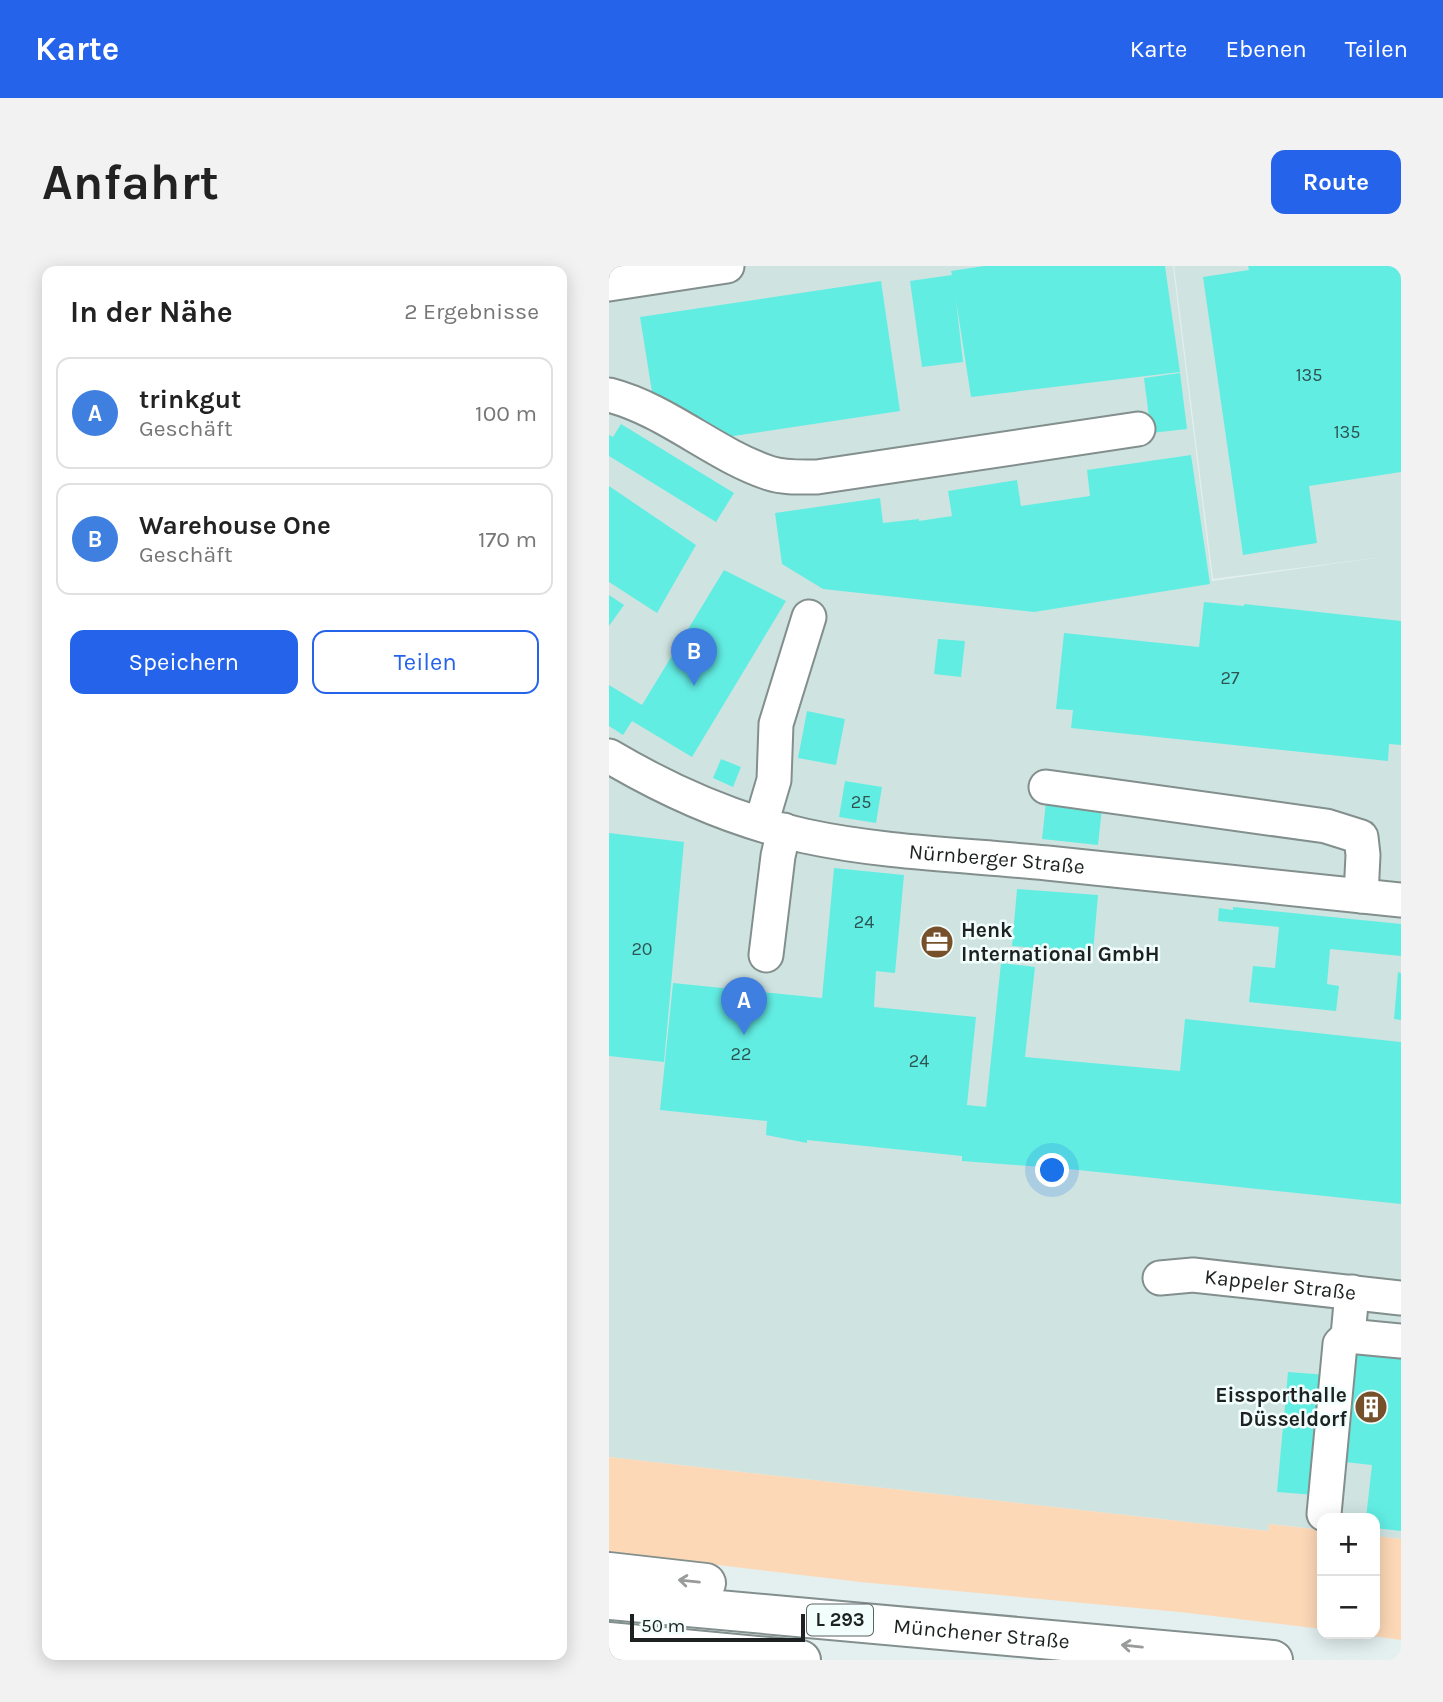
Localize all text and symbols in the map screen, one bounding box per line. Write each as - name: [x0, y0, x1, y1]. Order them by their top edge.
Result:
- text: Karte: [35, 30, 119, 68]
- text: Karte: [1130, 35, 1187, 63]
- text: Ebenen: [1225, 35, 1307, 63]
- text: Teilen: [1345, 35, 1408, 63]
- button: Route: [1271, 150, 1401, 214]
- text: Anfahrt: [42, 154, 219, 211]
- text: In der Nähe: [70, 294, 233, 330]
- text: 2 Ergebnisse: [404, 298, 539, 325]
- house number: 135: [1296, 364, 1322, 386]
- text: trinkgut: [139, 384, 241, 415]
- text: A: [88, 400, 102, 427]
- text: 100 m: [475, 400, 537, 427]
- text: Geschäft: [139, 415, 233, 442]
- house number: 135: [1334, 421, 1360, 443]
- text: Warehouse One: [139, 510, 331, 541]
- text: B: [88, 526, 102, 553]
- text: 170 m: [478, 526, 537, 553]
- text: Geschäft: [139, 541, 233, 568]
- pin: B: [671, 628, 717, 686]
- button: Speichern: [70, 630, 298, 694]
- button: Teilen: [312, 630, 539, 694]
- house number: 27: [1221, 667, 1240, 689]
- house number: 25: [851, 791, 871, 813]
- street label: Nürnberger Straße: [908, 839, 1086, 879]
- house number: 24: [854, 911, 874, 933]
- place label: Henk International GmbH: [961, 918, 1160, 966]
- office icon: Henk International GmbH: [918, 923, 956, 961]
- house number: 20: [631, 938, 653, 960]
- pin: A: [721, 977, 767, 1035]
- house number: 22: [731, 1043, 751, 1065]
- house number: 24: [909, 1050, 929, 1072]
- your location: [1035, 1153, 1069, 1187]
- street label: Kappeler Straße: [1203, 1264, 1357, 1305]
- place label: Eissporthalle Düsseldorf: [1215, 1383, 1347, 1431]
- building icon: Eissporthalle Düsseldorf: [1352, 1388, 1390, 1426]
- map controls: [1317, 1513, 1380, 1639]
- button: +: [1317, 1513, 1380, 1576]
- one-way arrow: [679, 1574, 701, 1587]
- button: −: [1317, 1576, 1380, 1639]
- road number: L 293: [807, 1604, 873, 1636]
- scale bar: [630, 1611, 805, 1643]
- street label: Münchener Straße: [892, 1614, 1071, 1654]
- text: 50 m: [641, 1615, 685, 1637]
- one-way arrow: [1121, 1639, 1143, 1652]

